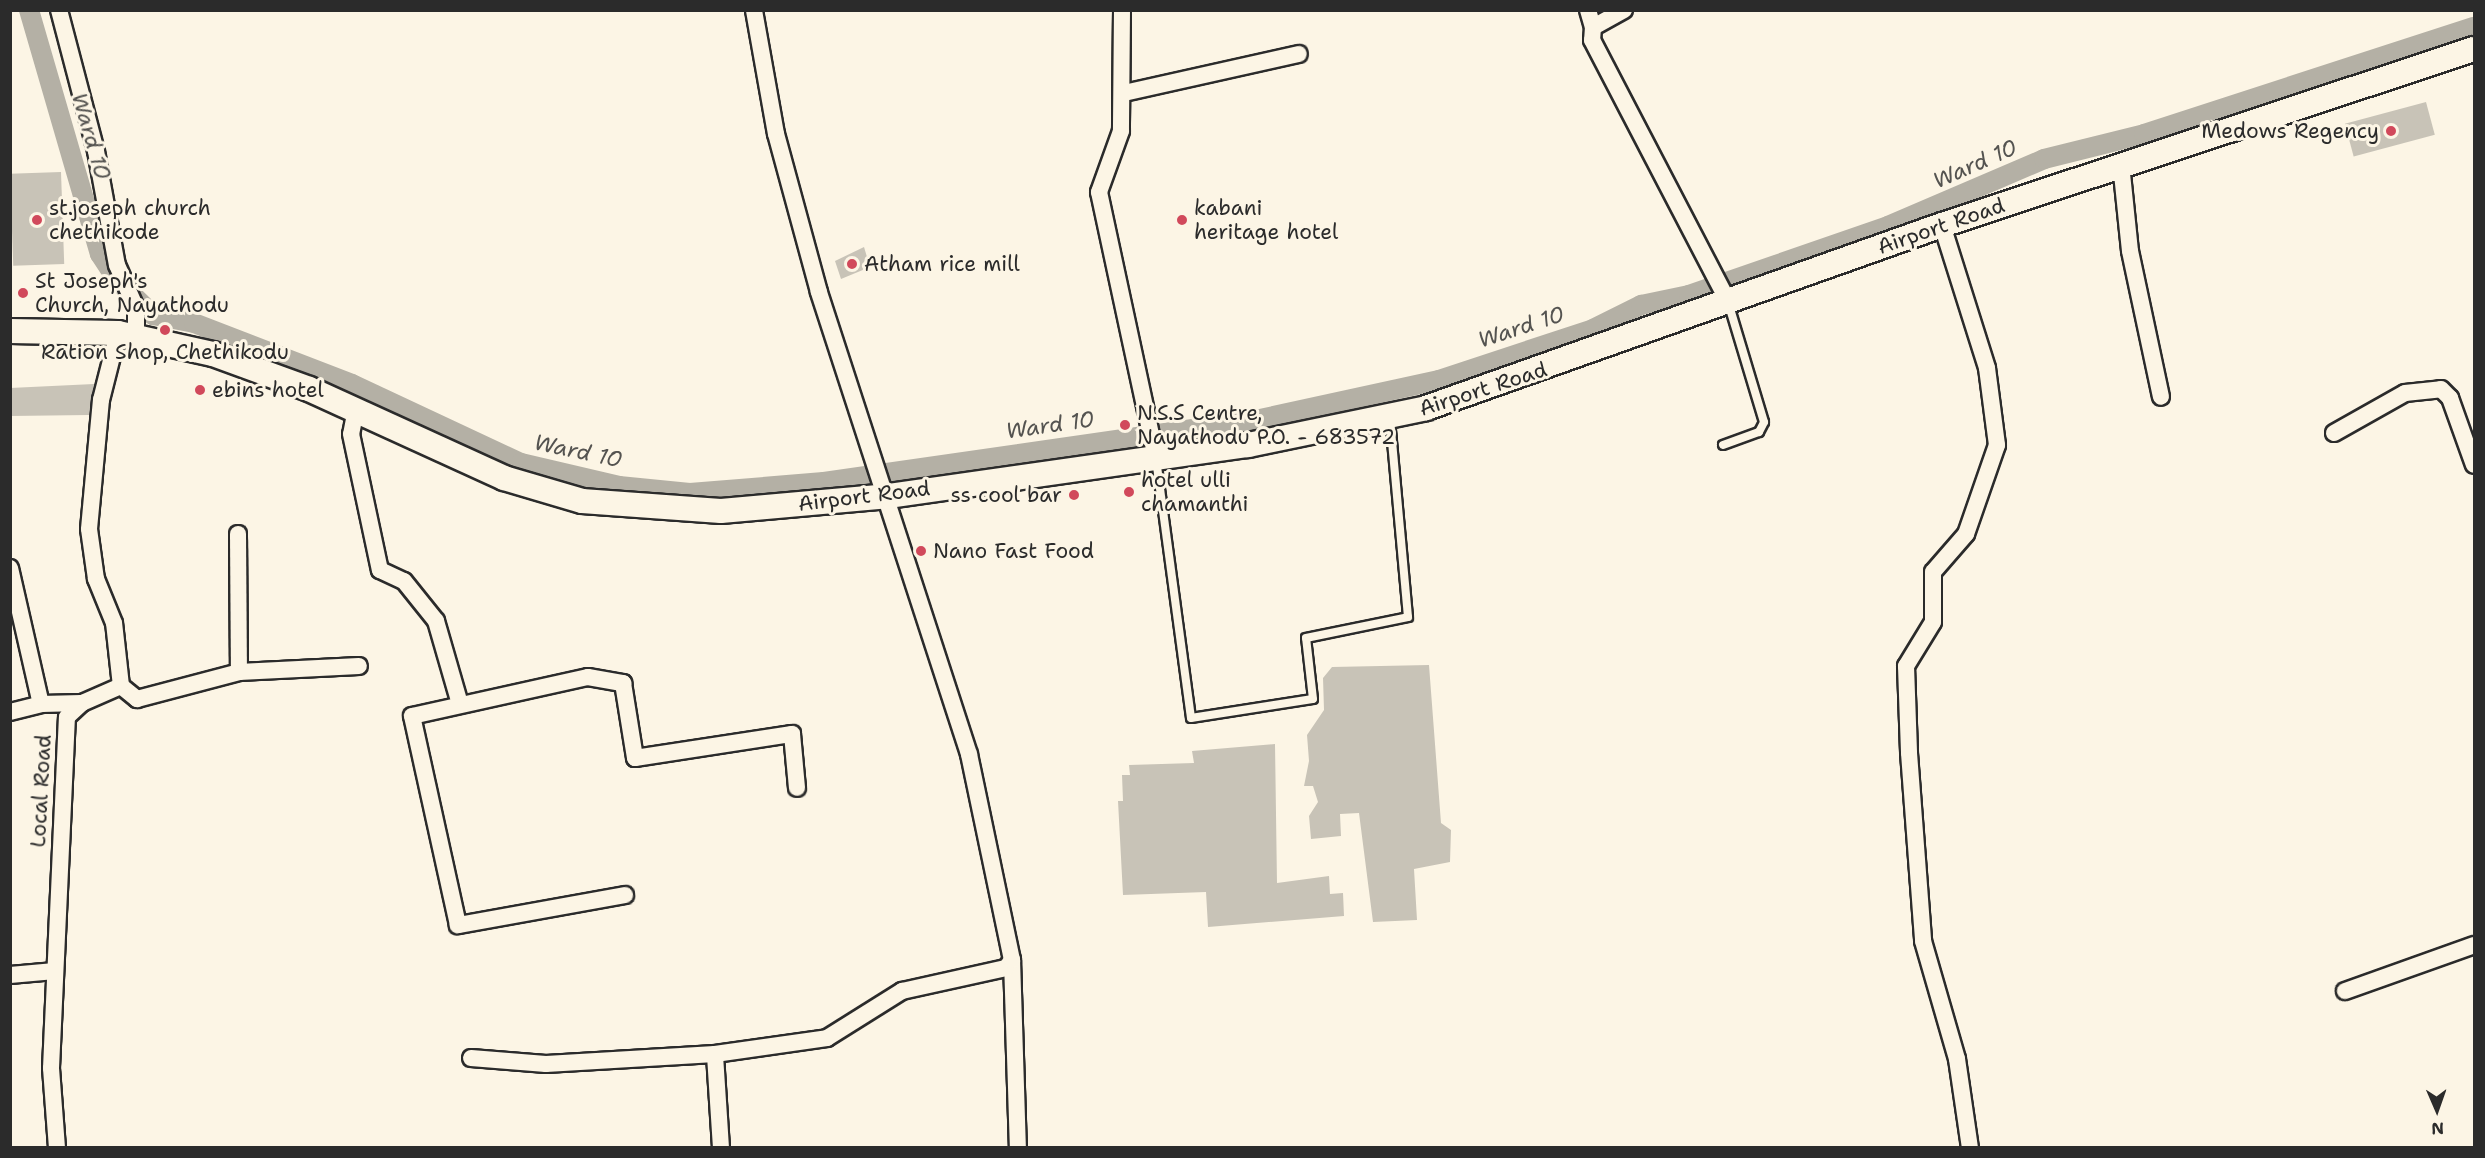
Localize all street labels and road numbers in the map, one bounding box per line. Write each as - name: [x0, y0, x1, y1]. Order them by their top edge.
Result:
- street label: Airport Road: [1874, 192, 2008, 260]
- street label: Airport Road: [1416, 356, 1550, 422]
- street label: Airport Road: [797, 475, 931, 517]
- street label: Local Road: [25, 734, 57, 848]

